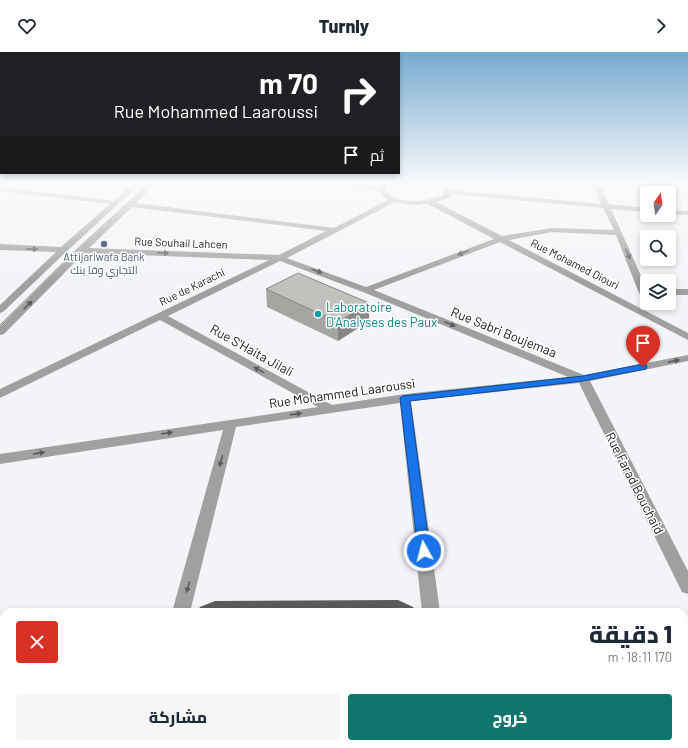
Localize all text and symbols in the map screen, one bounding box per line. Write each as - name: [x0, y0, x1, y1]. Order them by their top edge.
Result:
- icon: heart: [16, 15, 38, 37]
- text: Turnly: [319, 15, 369, 37]
- icon: forward: [650, 15, 672, 37]
- text: 70 m: [259, 66, 318, 100]
- icon: right: [332, 68, 384, 120]
- text: Rue Mohammed Laaroussi: [114, 100, 318, 122]
- icon: arrive: [340, 144, 362, 166]
- text: ثم: [370, 146, 384, 164]
- north arrow: [640, 186, 676, 222]
- map controls: [640, 186, 676, 310]
- button: search: [640, 230, 676, 266]
- street label: Rue Souhail Lahcen: [134, 234, 228, 251]
- street label: Rue Mohamed Diouri: [529, 236, 622, 292]
- marker: Attijariwafa Bank التجاري وفا بنك: [99, 239, 109, 249]
- one-way arrow: [26, 245, 38, 252]
- one-way arrow: [625, 248, 631, 259]
- place label: Attijariwafa Bank التجاري وفا بنك: [63, 250, 145, 279]
- one-way arrow: [157, 250, 169, 257]
- one-way arrow: [457, 250, 469, 256]
- street label: Rue de Karachi: [157, 265, 227, 308]
- one-way arrow: [311, 269, 323, 275]
- button: layers: [640, 274, 676, 310]
- place label: Laboratoire D'Analyses des Paux: [326, 299, 437, 330]
- one-way arrow: [23, 300, 32, 310]
- street label: Rue Sabri Boujemaa: [449, 303, 559, 361]
- marker: Laboratoire D'Analyses des Paux: [313, 309, 323, 319]
- street label: Rue S'Haita Jilali: [207, 320, 297, 380]
- one-way arrow: [445, 321, 456, 327]
- pin: [626, 326, 660, 367]
- icon: arrive: [632, 332, 654, 354]
- one-way arrow: [668, 357, 680, 363]
- one-way arrow: [253, 367, 265, 374]
- street label: Rue Mohammed Laaroussi: [268, 375, 416, 411]
- one-way arrow: [290, 411, 302, 417]
- street label: Rue Farad Bouchaid: [602, 429, 668, 537]
- one-way arrow: [161, 430, 173, 436]
- one-way arrow: [32, 450, 45, 456]
- one-way arrow: [218, 455, 224, 467]
- position arrow: [403, 530, 445, 572]
- one-way arrow: [184, 580, 190, 593]
- text: 1 دقيقة: [589, 619, 672, 648]
- button: close: [16, 621, 58, 663]
- text: 170 m · 18:11: [608, 649, 672, 665]
- button: مشاركة: [16, 694, 340, 740]
- button: خروج: [348, 694, 672, 740]

